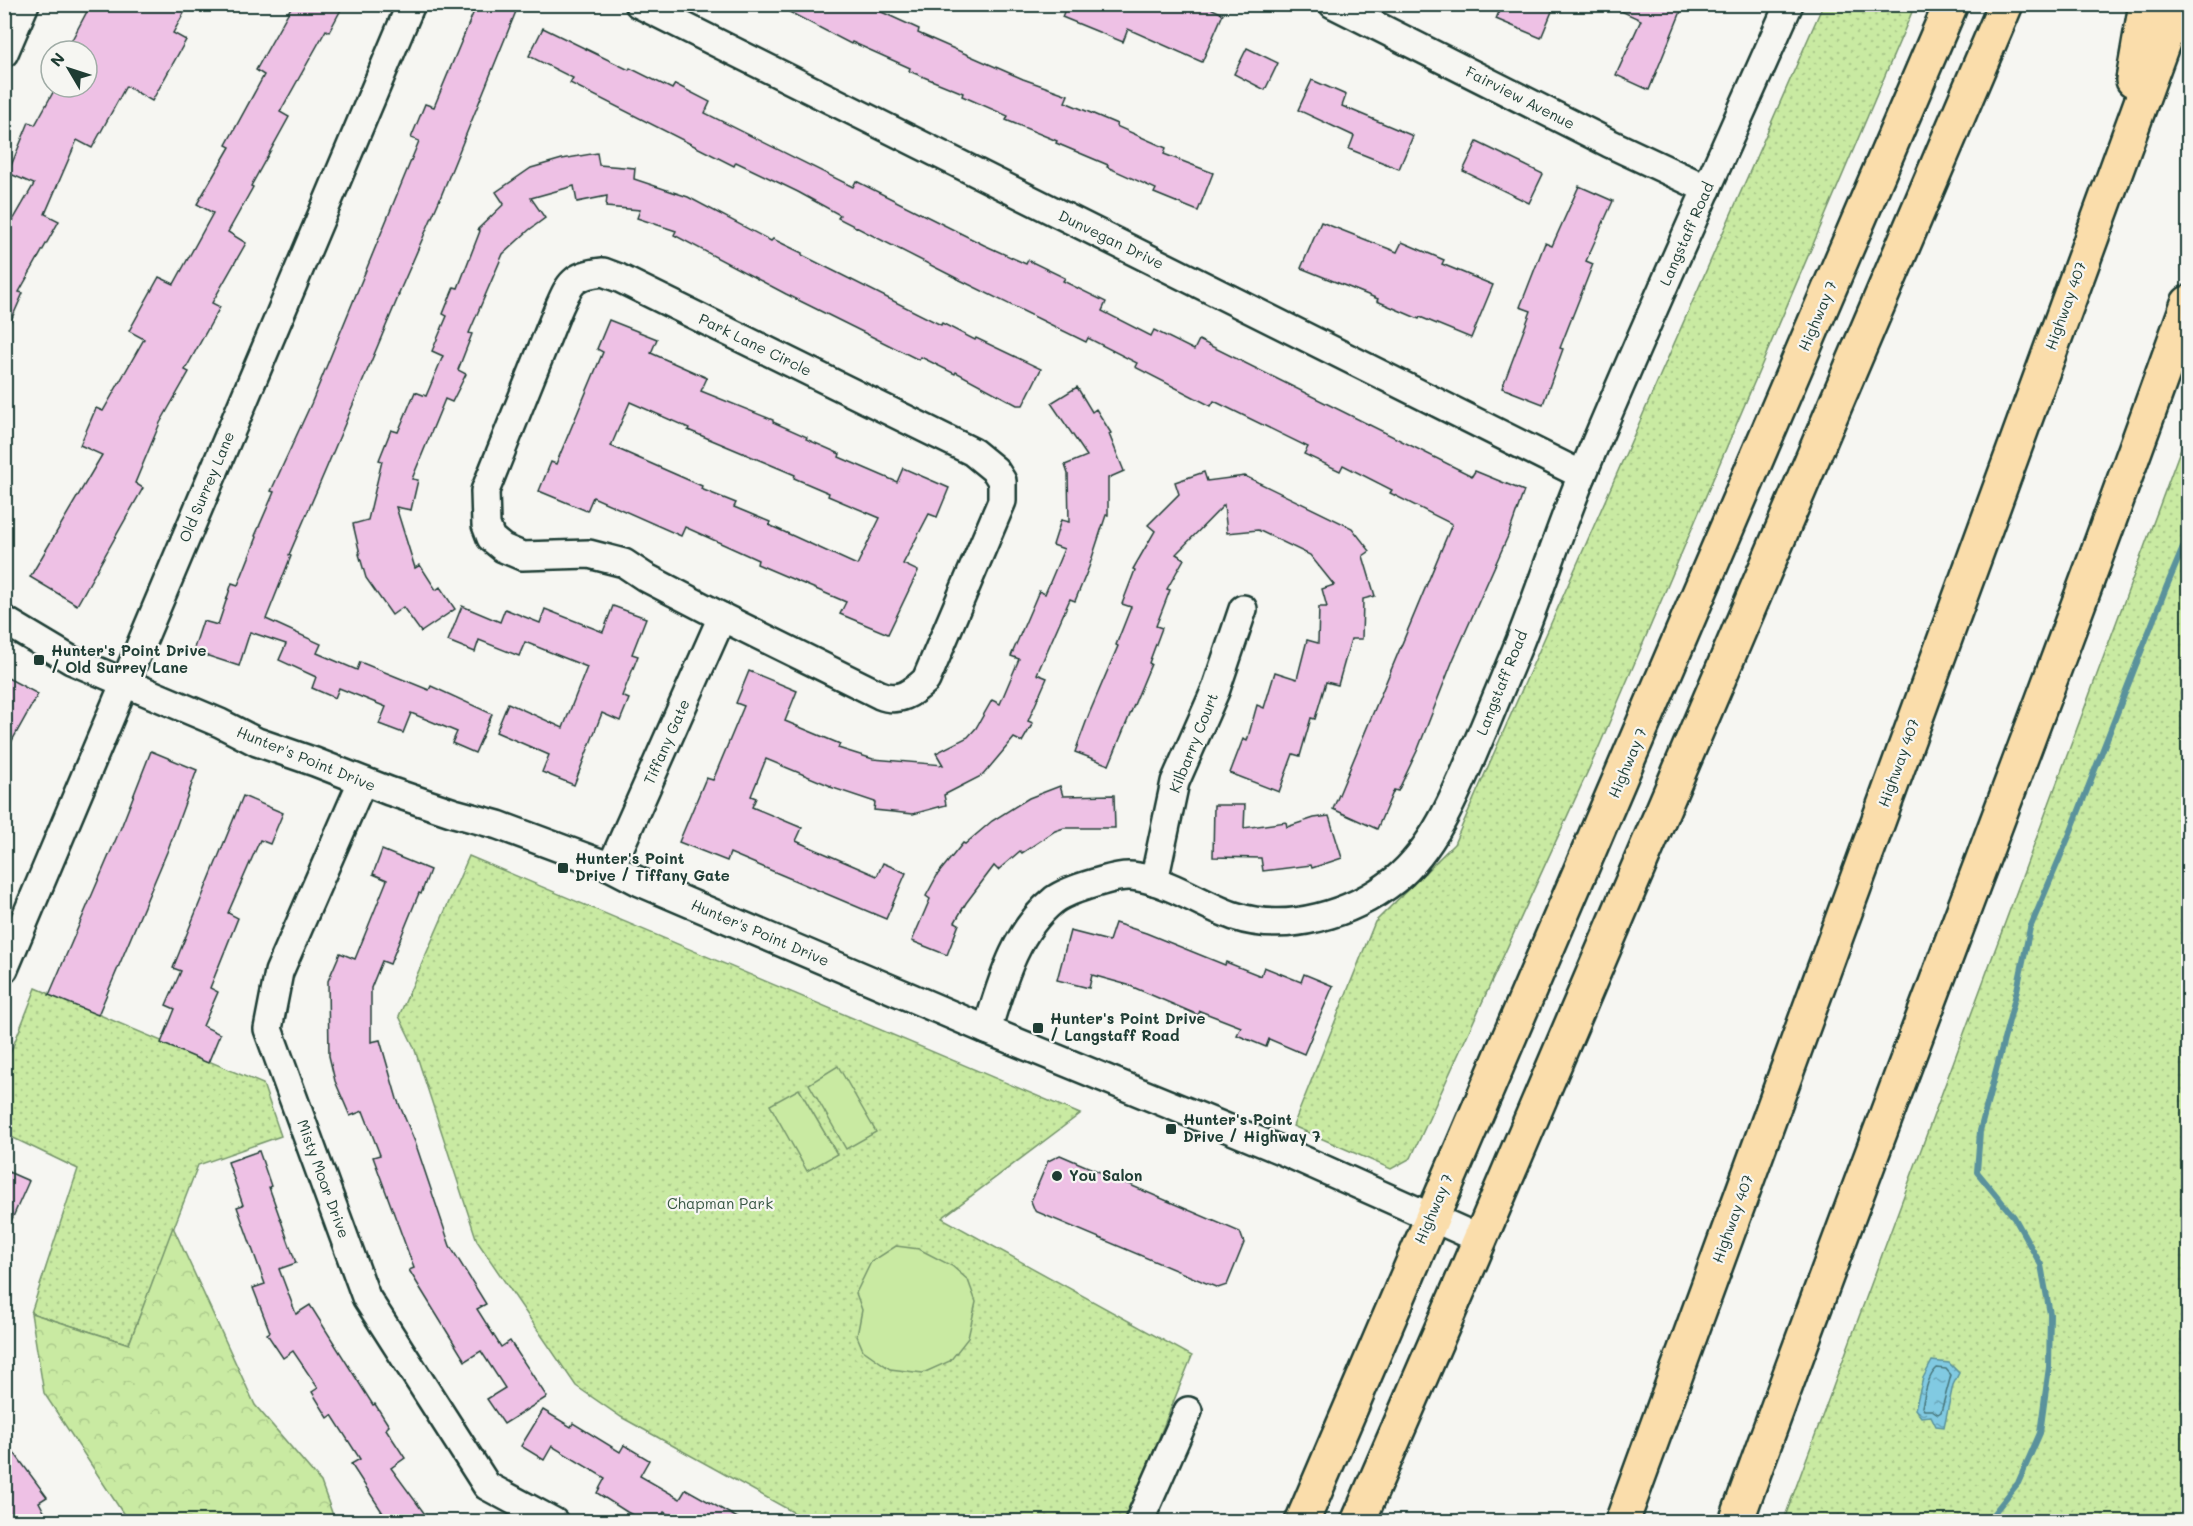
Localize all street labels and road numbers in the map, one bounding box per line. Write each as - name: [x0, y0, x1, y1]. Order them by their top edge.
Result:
- street label: Fairview Avenue: [1462, 61, 1578, 133]
- street label: Langstaff Road: [1654, 179, 1718, 289]
- street label: Dunvegan Drive: [1055, 205, 1167, 273]
- street label: Highway 407: [2040, 259, 2090, 353]
- street label: Highway 7: [1793, 277, 1841, 354]
- street label: Park Lane Circle: [696, 308, 815, 380]
- street label: Old Surrey Lane: [174, 428, 238, 545]
- street label: Langstaff Road: [1471, 627, 1531, 738]
- street label: Kilbarry Court: [1164, 690, 1222, 796]
- street label: Tiffany Gate: [638, 696, 694, 787]
- street label: Highway 407: [1873, 716, 1923, 810]
- street label: Hunter's Point Drive: [234, 721, 379, 795]
- street label: Highway 7: [1603, 724, 1651, 801]
- street label: Hunter's Point Drive: [688, 894, 832, 970]
- street label: Misty Moor Drive: [293, 1117, 355, 1241]
- street label: Highway 7: [1409, 1170, 1457, 1247]
- street label: Highway 407: [1707, 1172, 1757, 1266]

